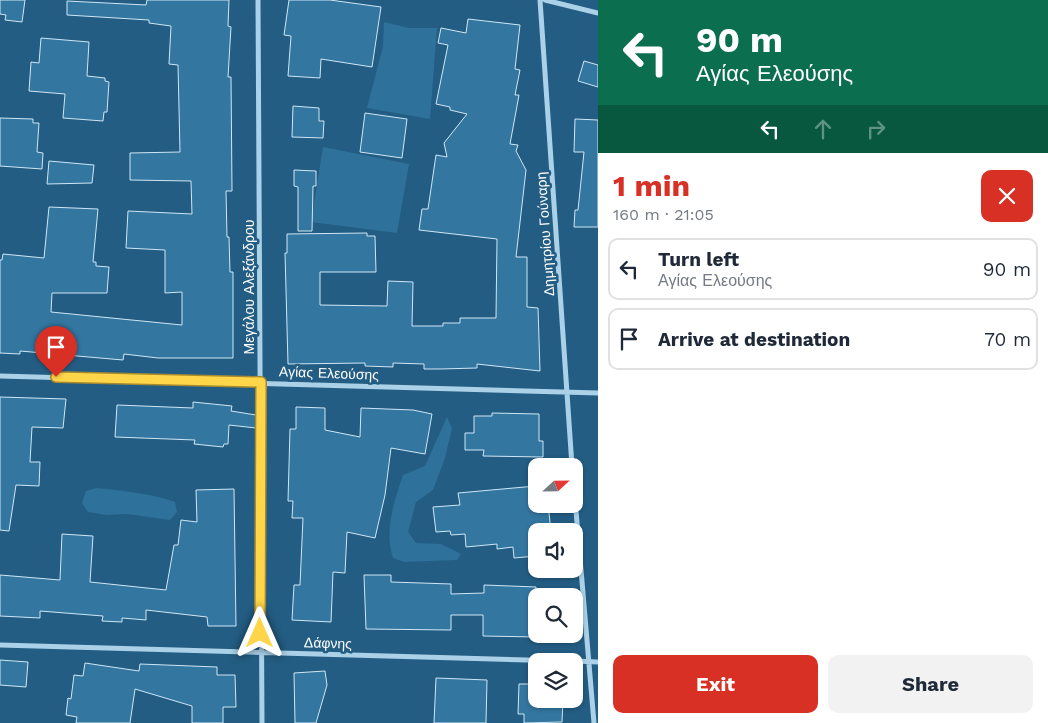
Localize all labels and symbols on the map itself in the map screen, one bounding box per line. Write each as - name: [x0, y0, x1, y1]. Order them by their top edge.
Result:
- street label: Δημητρίου Γούναρη: [533, 171, 557, 297]
- street label: Μεγάλου Αλεξάνδρου: [241, 220, 257, 354]
- pin: [35, 326, 77, 377]
- street label: Αγίας Ελεούσης: [279, 363, 379, 383]
- north arrow: [528, 458, 582, 512]
- position arrow: [233, 606, 285, 658]
- street label: Δάφνης: [304, 634, 353, 652]

